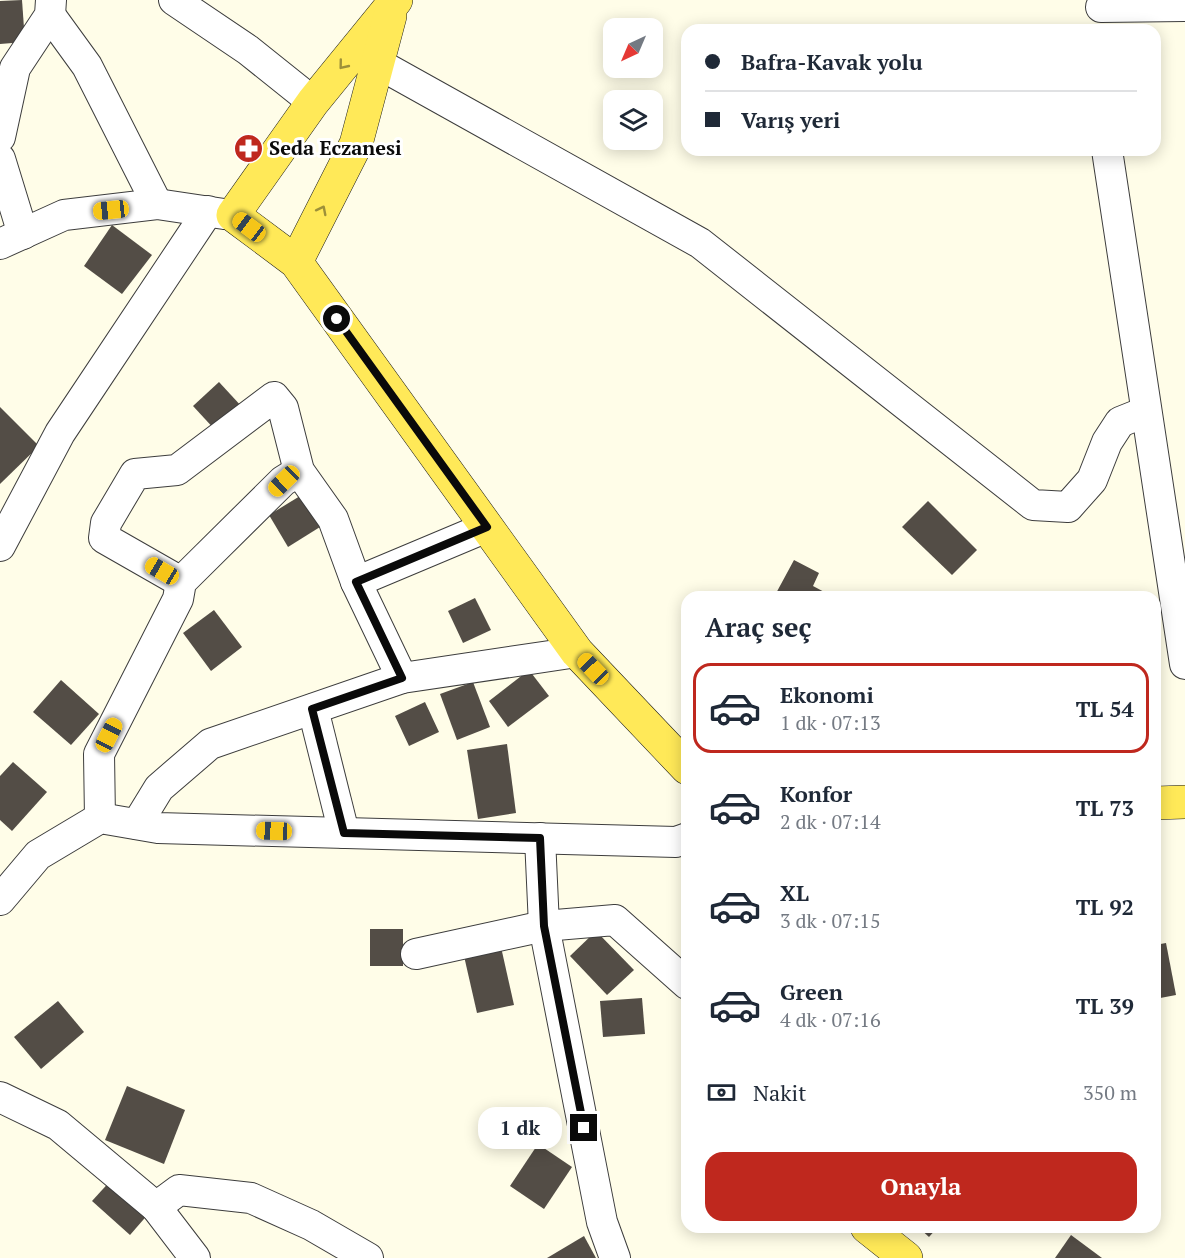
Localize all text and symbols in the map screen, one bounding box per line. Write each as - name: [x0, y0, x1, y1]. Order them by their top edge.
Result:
- north arrow: [603, 18, 663, 78]
- map controls: [603, 18, 663, 150]
- text: Bafra-Kavak yolu: [741, 47, 923, 76]
- one-way arrow: [339, 59, 350, 70]
- button: layers: [603, 90, 663, 150]
- text: Varış yeri: [741, 105, 840, 134]
- pharmacy icon: Seda Eczanesi: [232, 132, 264, 164]
- place label: Seda Eczanesi: [269, 134, 402, 161]
- car: [92, 199, 130, 221]
- one-way arrow: [315, 206, 327, 217]
- car: [229, 209, 269, 245]
- route start: [323, 305, 350, 332]
- car: [265, 462, 303, 500]
- car: [142, 554, 182, 588]
- text: Araç seç: [705, 609, 812, 645]
- car: [574, 650, 612, 688]
- text: Ekonomi: [780, 680, 874, 709]
- icon: car: [708, 681, 762, 735]
- text: TL 54: [1076, 694, 1134, 723]
- text: 1 dk · 07:13: [780, 709, 881, 736]
- car: [93, 715, 125, 755]
- text: Konfor: [780, 779, 852, 808]
- icon: car: [708, 780, 762, 834]
- text: TL 73: [1076, 793, 1134, 822]
- text: 2 dk · 07:14: [780, 808, 881, 835]
- car: [256, 821, 292, 841]
- text: XL: [780, 878, 809, 907]
- icon: car: [708, 879, 762, 933]
- text: TL 92: [1076, 892, 1134, 921]
- text: 3 dk · 07:15: [780, 907, 881, 934]
- text: Green: [780, 977, 843, 1006]
- icon: car: [708, 978, 762, 1032]
- text: TL 39: [1076, 991, 1134, 1020]
- text: 4 dk · 07:16: [780, 1006, 881, 1033]
- icon: cash: [705, 1076, 738, 1109]
- text: Nakit: [753, 1078, 806, 1107]
- text: 350 m: [1083, 1079, 1137, 1106]
- callout: 1 dk: [479, 1107, 563, 1149]
- text: 1 dk: [500, 1114, 540, 1141]
- route end: [570, 1114, 597, 1141]
- button: Onayla: [705, 1152, 1137, 1221]

